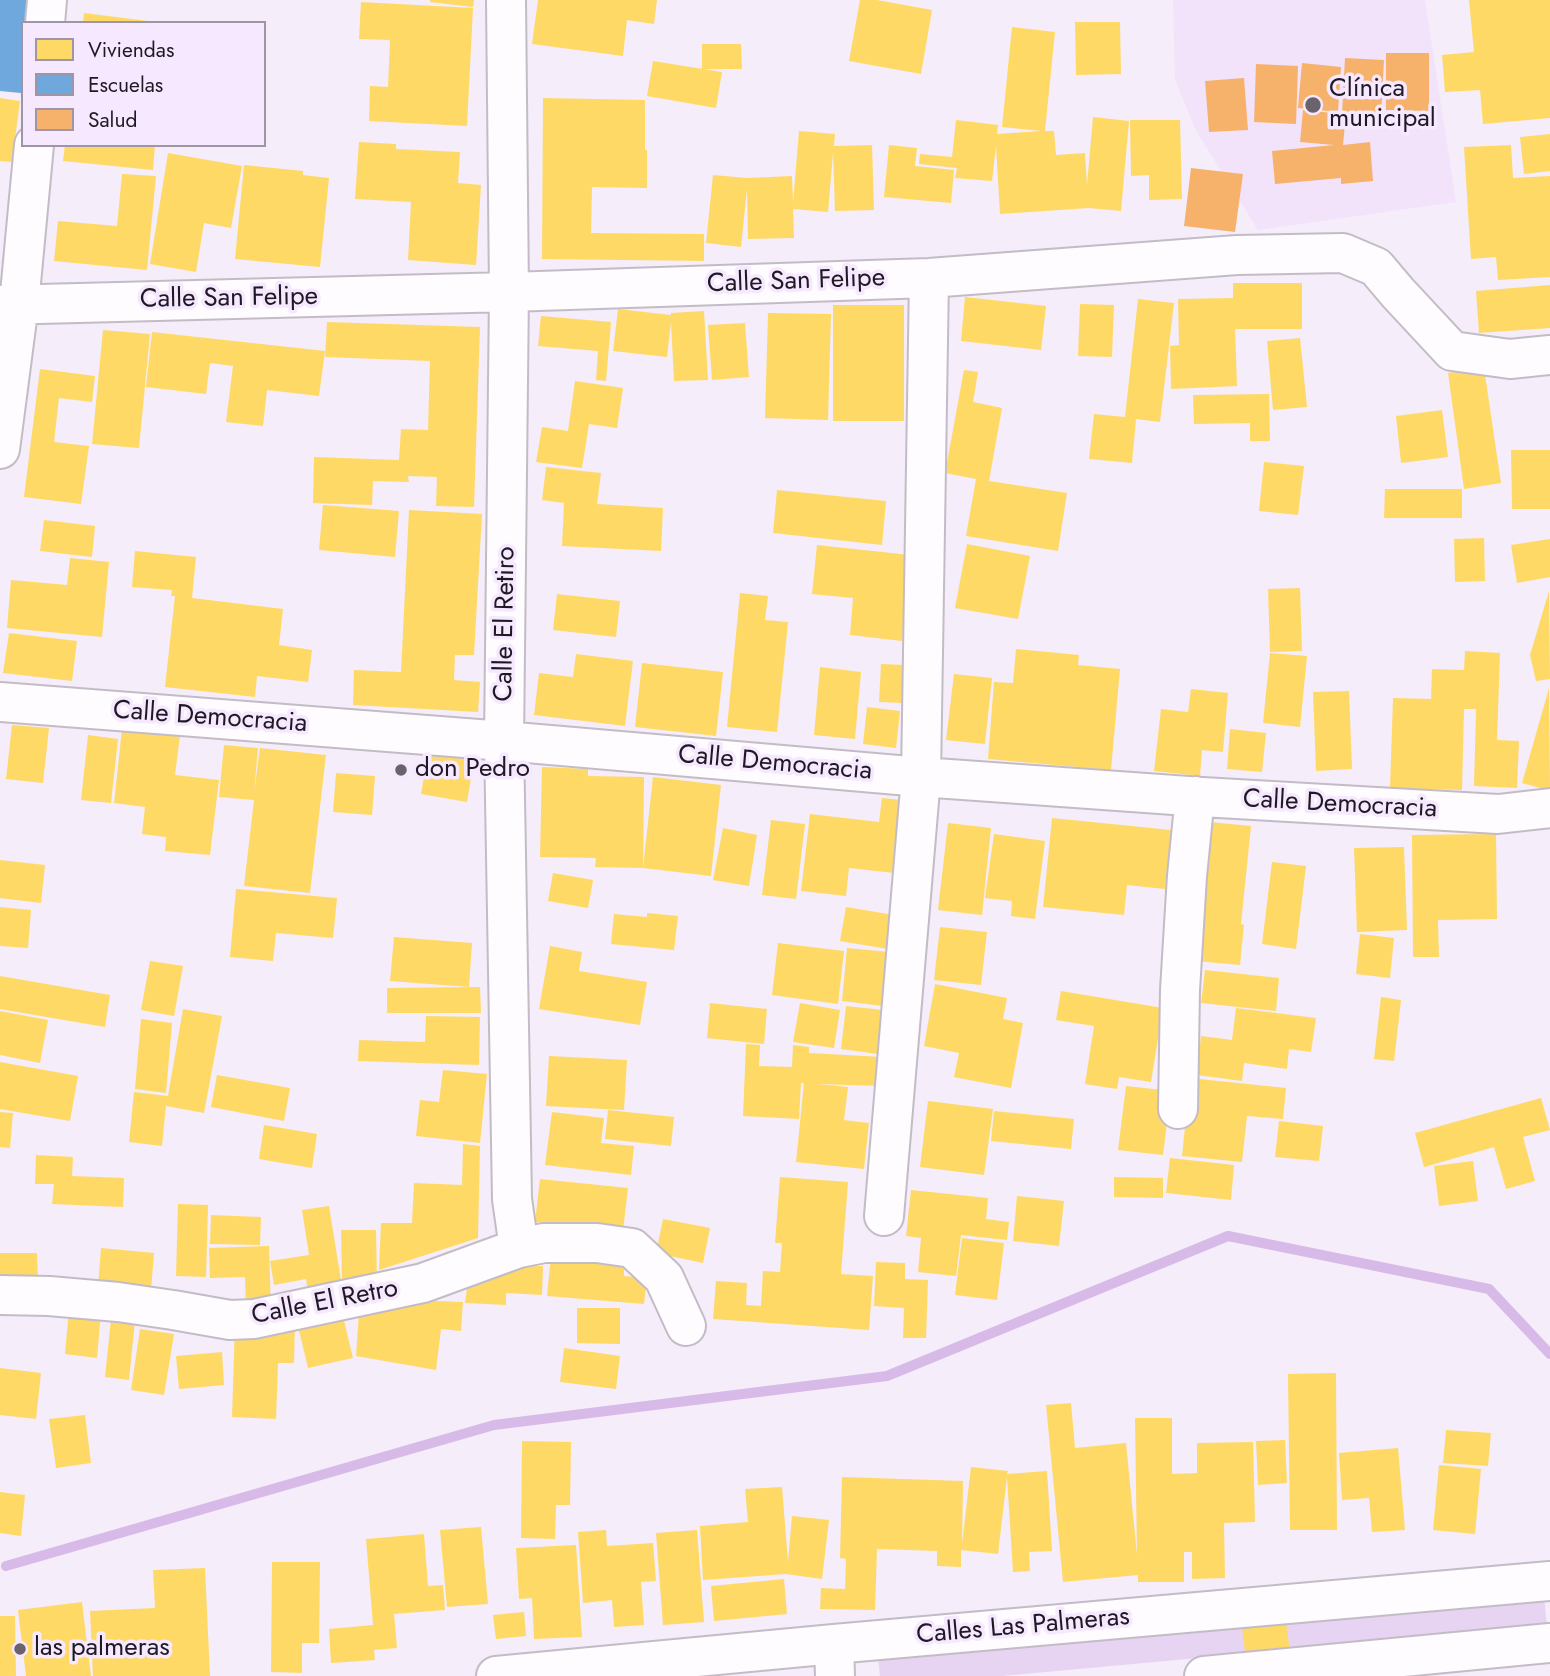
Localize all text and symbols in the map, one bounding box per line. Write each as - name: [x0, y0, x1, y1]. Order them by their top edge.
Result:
- legend: [21, 21, 266, 147]
- text: Viviendas: [88, 35, 174, 65]
- text: Escuelas: [88, 70, 163, 100]
- place label: Clínica municipal: [1329, 74, 1436, 136]
- marker: Clínica municipal: [1303, 95, 1323, 115]
- text: Salud: [88, 105, 137, 135]
- street label: Calle San Felipe: [706, 263, 886, 301]
- street label: Calle San Felipe: [140, 282, 318, 316]
- street label: Calle El Retiro: [489, 546, 523, 702]
- street label: Calle Democracia: [112, 696, 308, 740]
- street label: Calle Democracia: [677, 740, 873, 788]
- place label: don Pedro: [415, 754, 530, 786]
- marker: don Pedro: [393, 762, 409, 778]
- street label: Calle Democracia: [1242, 784, 1438, 826]
- street label: Calle El Retro: [249, 1274, 401, 1332]
- street label: Calles Las Palmeras: [915, 1602, 1131, 1652]
- place label: las palmeras: [34, 1633, 170, 1665]
- marker: las palmeras: [12, 1641, 28, 1657]

